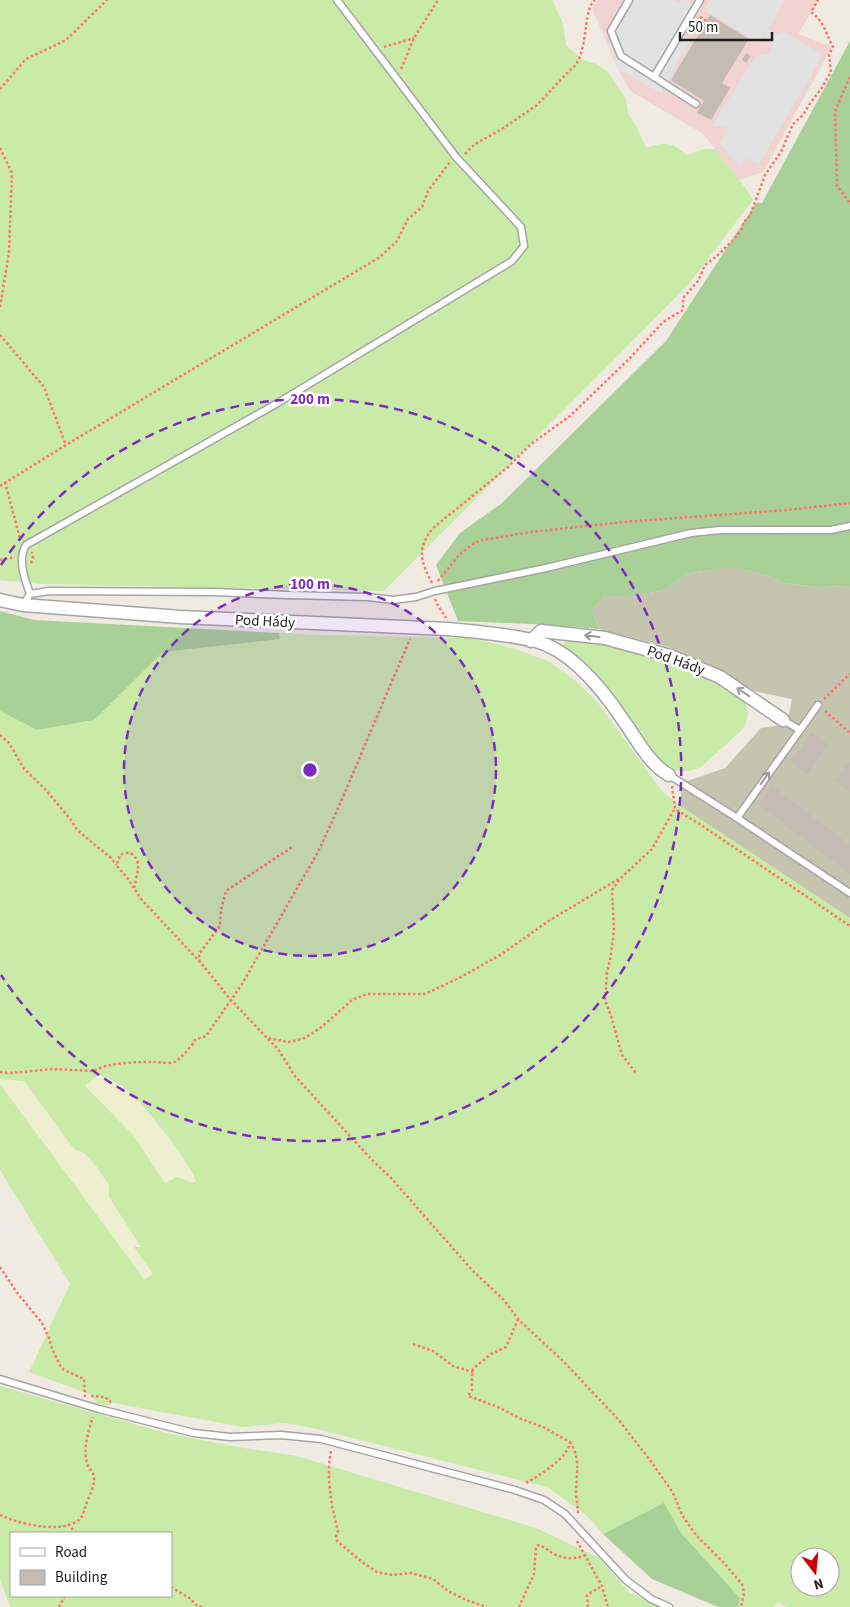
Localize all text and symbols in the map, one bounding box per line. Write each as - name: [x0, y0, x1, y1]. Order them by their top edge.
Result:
- scale bar: [680, 10, 772, 42]
- text: 50 m: [688, 17, 718, 38]
- text: 200 m: [290, 389, 330, 410]
- text: 100 m: [290, 574, 330, 595]
- street label: Pod Hády: [234, 609, 296, 634]
- one-way arrow: [584, 631, 600, 641]
- street label: Pod Hády: [644, 640, 708, 681]
- one-way arrow: [736, 687, 750, 697]
- centre of rings: [301, 761, 319, 779]
- one-way arrow: [760, 772, 771, 785]
- legend: [10, 1532, 172, 1597]
- text: Road: [55, 1542, 87, 1563]
- north arrow: [790, 1547, 840, 1597]
- text: Building: [55, 1567, 108, 1588]
- text: N: [811, 1573, 826, 1594]

